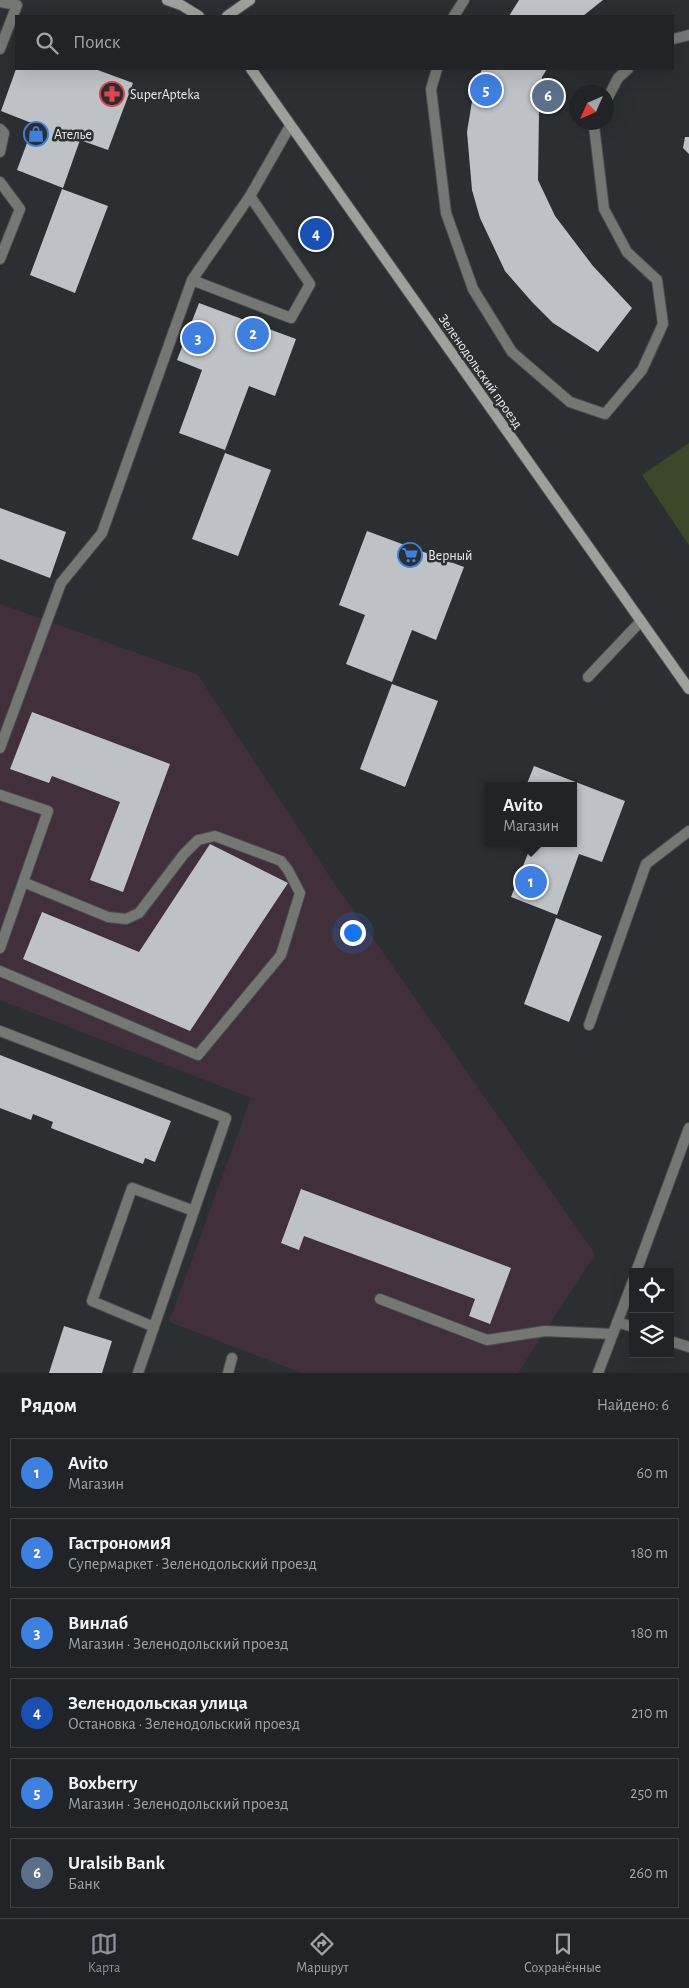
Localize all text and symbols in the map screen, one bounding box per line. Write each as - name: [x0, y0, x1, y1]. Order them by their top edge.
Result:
- search box: [15, 15, 674, 70]
- icon: search: [33, 29, 61, 57]
- text: Поиск: [73, 33, 120, 52]
- pin: 5: [470, 71, 502, 109]
- pin: 6: [532, 77, 564, 115]
- pharmacy icon: SuperApteka: [99, 81, 125, 107]
- north arrow: [569, 85, 614, 130]
- place label: SuperApteka: [130, 88, 200, 102]
- shop icon: Ателье: [23, 121, 49, 147]
- place label: Ателье: [54, 128, 92, 142]
- pin: 4: [300, 215, 332, 253]
- street label: Зеленодольский проезд: [435, 312, 525, 431]
- pin: 2: [237, 315, 269, 353]
- pin: 3: [182, 319, 214, 357]
- supermarket icon: Верный: [397, 542, 423, 568]
- place label: Верный: [428, 549, 472, 563]
- popup: [485, 782, 577, 847]
- text: Avito: [503, 796, 543, 815]
- text: Магазин: [503, 818, 559, 834]
- pin: 1: [515, 863, 547, 901]
- your location: [340, 920, 366, 946]
- map controls: [629, 1268, 674, 1358]
- button: locate: [629, 1268, 674, 1313]
- button: layers: [629, 1313, 674, 1358]
- text: Рядом: [20, 1395, 77, 1416]
- text: Найдено: 6: [597, 1397, 669, 1413]
- text: Avito: [68, 1454, 108, 1473]
- text: 1: [34, 1465, 40, 1481]
- text: 60 m: [637, 1465, 668, 1481]
- text: Магазин: [68, 1476, 124, 1492]
- text: ГастрономиЯ: [68, 1534, 171, 1553]
- text: 2: [33, 1545, 41, 1561]
- text: 180 m: [631, 1545, 668, 1561]
- text: Супермаркет · Зеленодольский проезд: [68, 1556, 317, 1572]
- text: Винлаб: [68, 1614, 128, 1633]
- text: 3: [34, 1625, 40, 1641]
- text: 180 m: [631, 1625, 668, 1641]
- text: Магазин · Зеленодольский проезд: [68, 1636, 288, 1652]
- text: Зеленодольская улица: [68, 1694, 248, 1713]
- text: 4: [33, 1705, 41, 1721]
- text: 210 m: [631, 1705, 668, 1721]
- text: Остановка · Зеленодольский проезд: [68, 1716, 300, 1732]
- text: Boxberry: [68, 1774, 137, 1793]
- text: 5: [34, 1785, 40, 1801]
- text: 250 m: [630, 1785, 668, 1801]
- text: Магазин · Зеленодольский проезд: [68, 1796, 288, 1812]
- text: Uralsib Bank: [68, 1854, 165, 1873]
- text: 6: [33, 1865, 41, 1881]
- text: 260 m: [629, 1865, 668, 1881]
- text: Банк: [68, 1876, 100, 1892]
- tab: Карта: [88, 1930, 121, 1977]
- tab: Маршрут: [296, 1930, 349, 1977]
- tab: Сохранённые: [524, 1930, 601, 1977]

